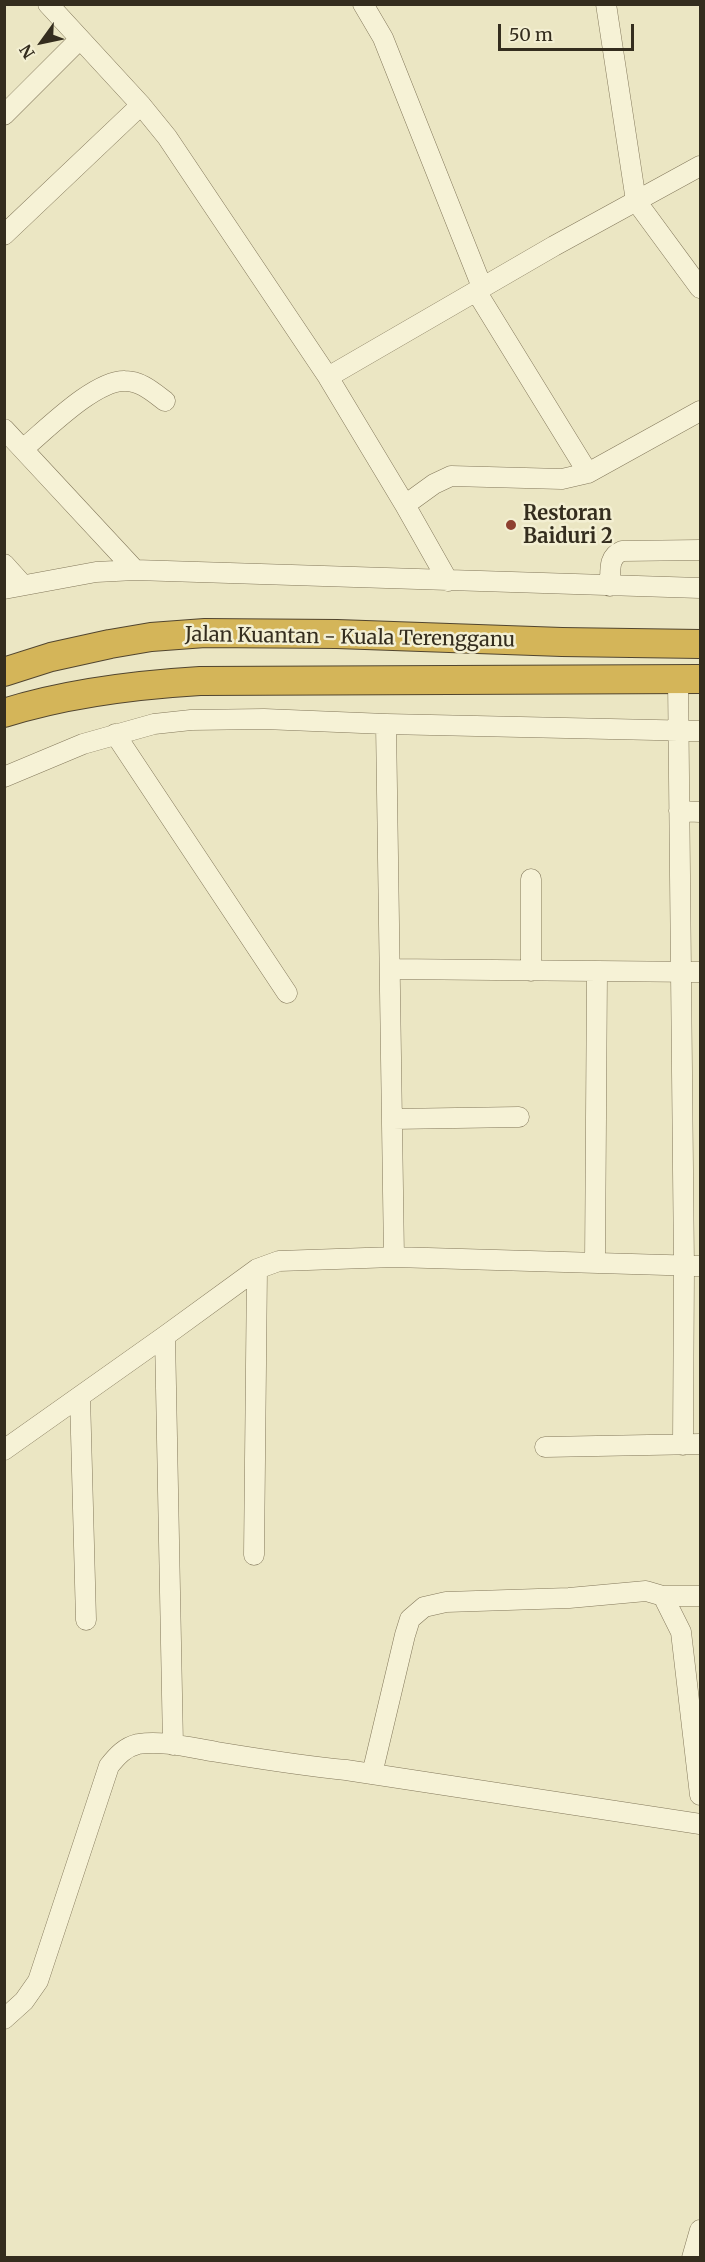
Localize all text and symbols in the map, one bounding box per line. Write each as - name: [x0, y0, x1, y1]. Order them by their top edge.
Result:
- north arrow: [12, 12, 72, 72]
- scale bar: [501, 12, 638, 50]
- text: 50 m: [509, 23, 553, 46]
- text: N: [15, 41, 39, 63]
- place label: Restoran Baiduri 2: [523, 502, 613, 549]
- marker: Restoran Baiduri 2: [504, 518, 518, 532]
- street label: Jalan Kuantan - Kuala Terengganu: [185, 623, 515, 653]

